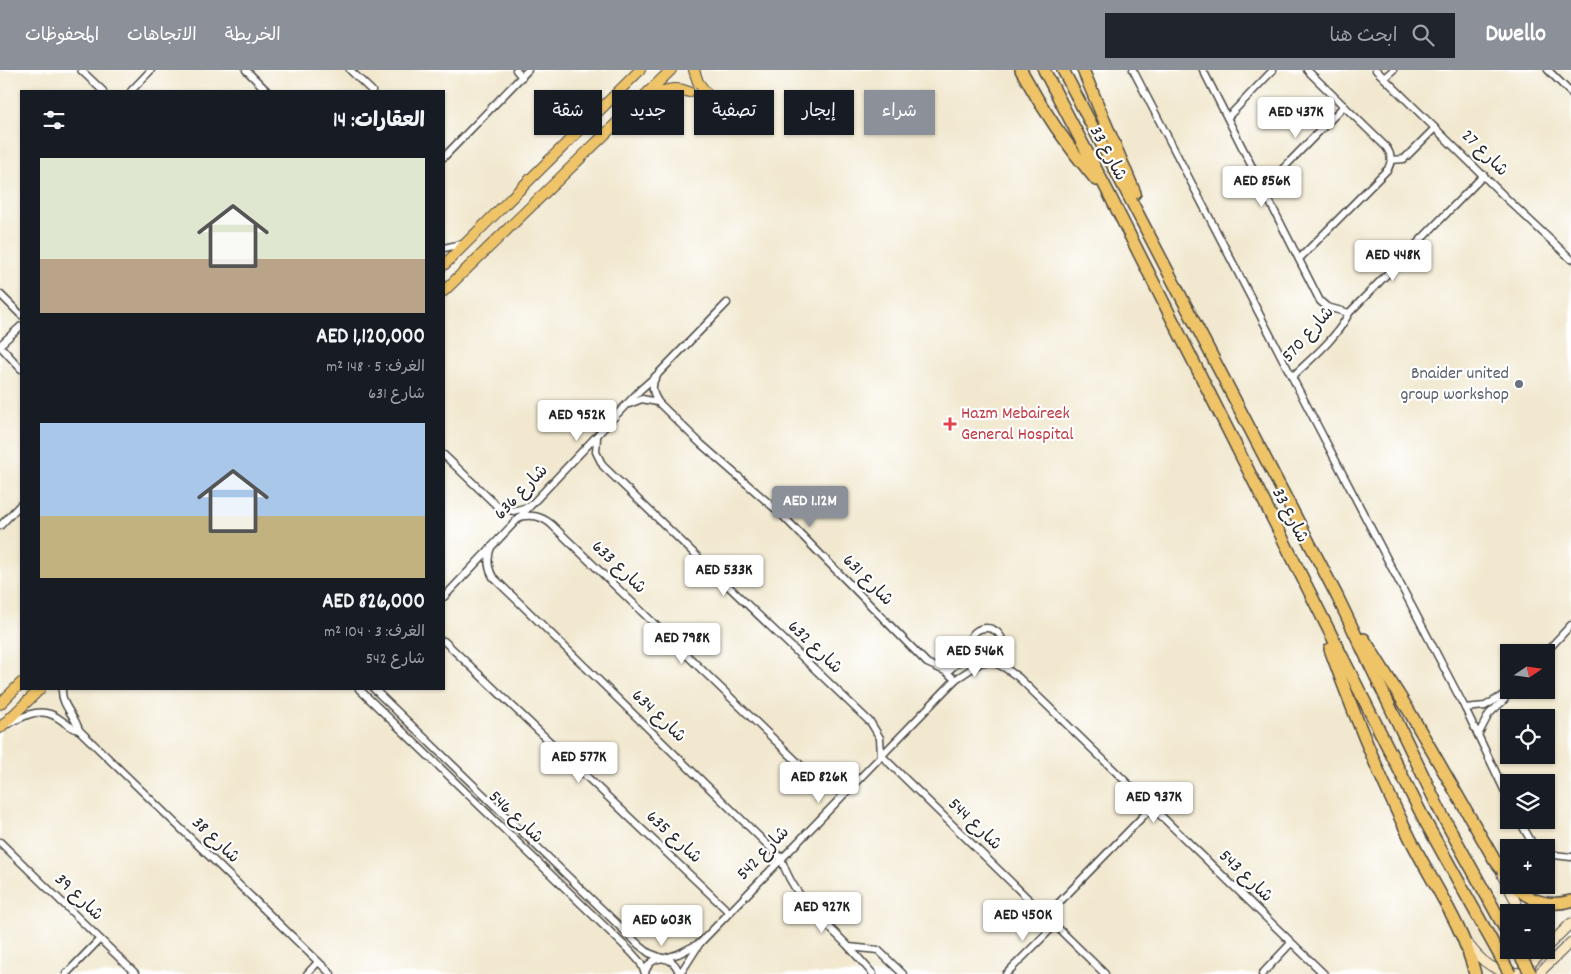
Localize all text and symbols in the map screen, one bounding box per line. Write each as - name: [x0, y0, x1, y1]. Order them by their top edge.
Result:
- search box: [1105, 13, 1455, 58]
- text: Dwello: [1485, 18, 1546, 52]
- icon: search: [1409, 21, 1437, 49]
- text: المحفوظات: [25, 24, 99, 49]
- text: الاتجاهات: [127, 24, 197, 49]
- text: الخريطة: [225, 24, 281, 49]
- text: ابحث هنا: [1330, 24, 1397, 51]
- chip: شقة: [534, 90, 602, 135]
- chip: جديد: [612, 90, 684, 135]
- chip: تصفية: [694, 90, 774, 135]
- chip: إيجار: [784, 90, 854, 135]
- chip: شراء: [864, 90, 935, 135]
- pin: AED 437K: [1244, 97, 1348, 139]
- text: AED 437K: [1268, 101, 1324, 124]
- icon: filters: [40, 106, 68, 134]
- text: العقارات: 14: [333, 107, 425, 137]
- street label: شارع 33: [1082, 122, 1132, 186]
- street label: شارع 27: [1455, 125, 1513, 183]
- pin: AED 856K: [1210, 166, 1314, 208]
- text: AED 856K: [1234, 170, 1290, 193]
- icon: home: [188, 191, 278, 281]
- pin: AED 448K: [1341, 240, 1445, 282]
- text: AED 448K: [1365, 244, 1421, 267]
- street label: شارع 570: [1277, 301, 1341, 369]
- text: AED 1,120,000: [316, 323, 425, 353]
- text: الغرف: 5 · 148 m²: [326, 356, 425, 379]
- place label: Bnaider united group workshop: [1400, 362, 1509, 408]
- marker: Bnaider united group workshop: [1513, 378, 1525, 390]
- text: شارع 631: [368, 383, 425, 406]
- pin: AED 952K: [525, 400, 629, 442]
- place label: Hazm Mebaireek General Hospital: [961, 402, 1074, 448]
- text: AED 952K: [548, 404, 606, 427]
- marker: Hazm Mebaireek General Hospital: [943, 417, 957, 431]
- icon: home: [188, 456, 278, 546]
- street label: شارع 636: [489, 460, 555, 526]
- street label: شارع 33: [1264, 484, 1314, 548]
- pin: AED 1.12M: [753, 486, 867, 528]
- text: AED 1.12M: [783, 490, 837, 513]
- street label: شارع 633: [585, 535, 651, 601]
- street label: شارع 631: [836, 549, 898, 613]
- pin: AED 533K: [672, 554, 776, 597]
- text: AED 533K: [696, 559, 752, 582]
- text: AED 826,000: [322, 588, 425, 618]
- street label: شارع 632: [781, 615, 847, 681]
- text: الغرف: 3 · 104 m²: [324, 621, 425, 644]
- pin: AED 798K: [630, 622, 734, 665]
- text: AED 798K: [654, 627, 710, 650]
- pin: AED 546K: [923, 636, 1027, 678]
- text: AED 546K: [946, 640, 1004, 663]
- north arrow: [1500, 644, 1555, 699]
- map controls: [1500, 644, 1555, 959]
- text: شارع 542: [366, 648, 425, 671]
- street label: شارع 634: [625, 685, 691, 749]
- button: locate: [1500, 709, 1555, 764]
- pin: AED 577K: [527, 742, 631, 784]
- text: AED 577K: [552, 746, 606, 769]
- pin: AED 826K: [767, 762, 871, 804]
- text: AED 826K: [791, 766, 847, 789]
- button: layers: [1500, 774, 1555, 829]
- pin: AED 937K: [1102, 782, 1206, 824]
- street label: شارع 546: [482, 785, 548, 851]
- text: AED 937K: [1126, 786, 1182, 809]
- street label: شارع 544: [941, 793, 1007, 857]
- street label: شارع 635: [640, 806, 706, 870]
- street label: شارع 38: [185, 812, 245, 870]
- street label: شارع 542: [732, 821, 796, 887]
- button: +: [1500, 839, 1555, 894]
- street label: شارع 543: [1212, 845, 1278, 909]
- street label: شارع 39: [48, 868, 108, 928]
- pin: AED 927K: [770, 892, 874, 934]
- text: AED 927K: [794, 896, 850, 919]
- pin: AED 450K: [971, 900, 1075, 942]
- pin: AED 603K: [610, 904, 714, 947]
- text: AED 450K: [994, 904, 1052, 927]
- button: −: [1500, 904, 1555, 959]
- text: AED 603K: [633, 909, 691, 932]

